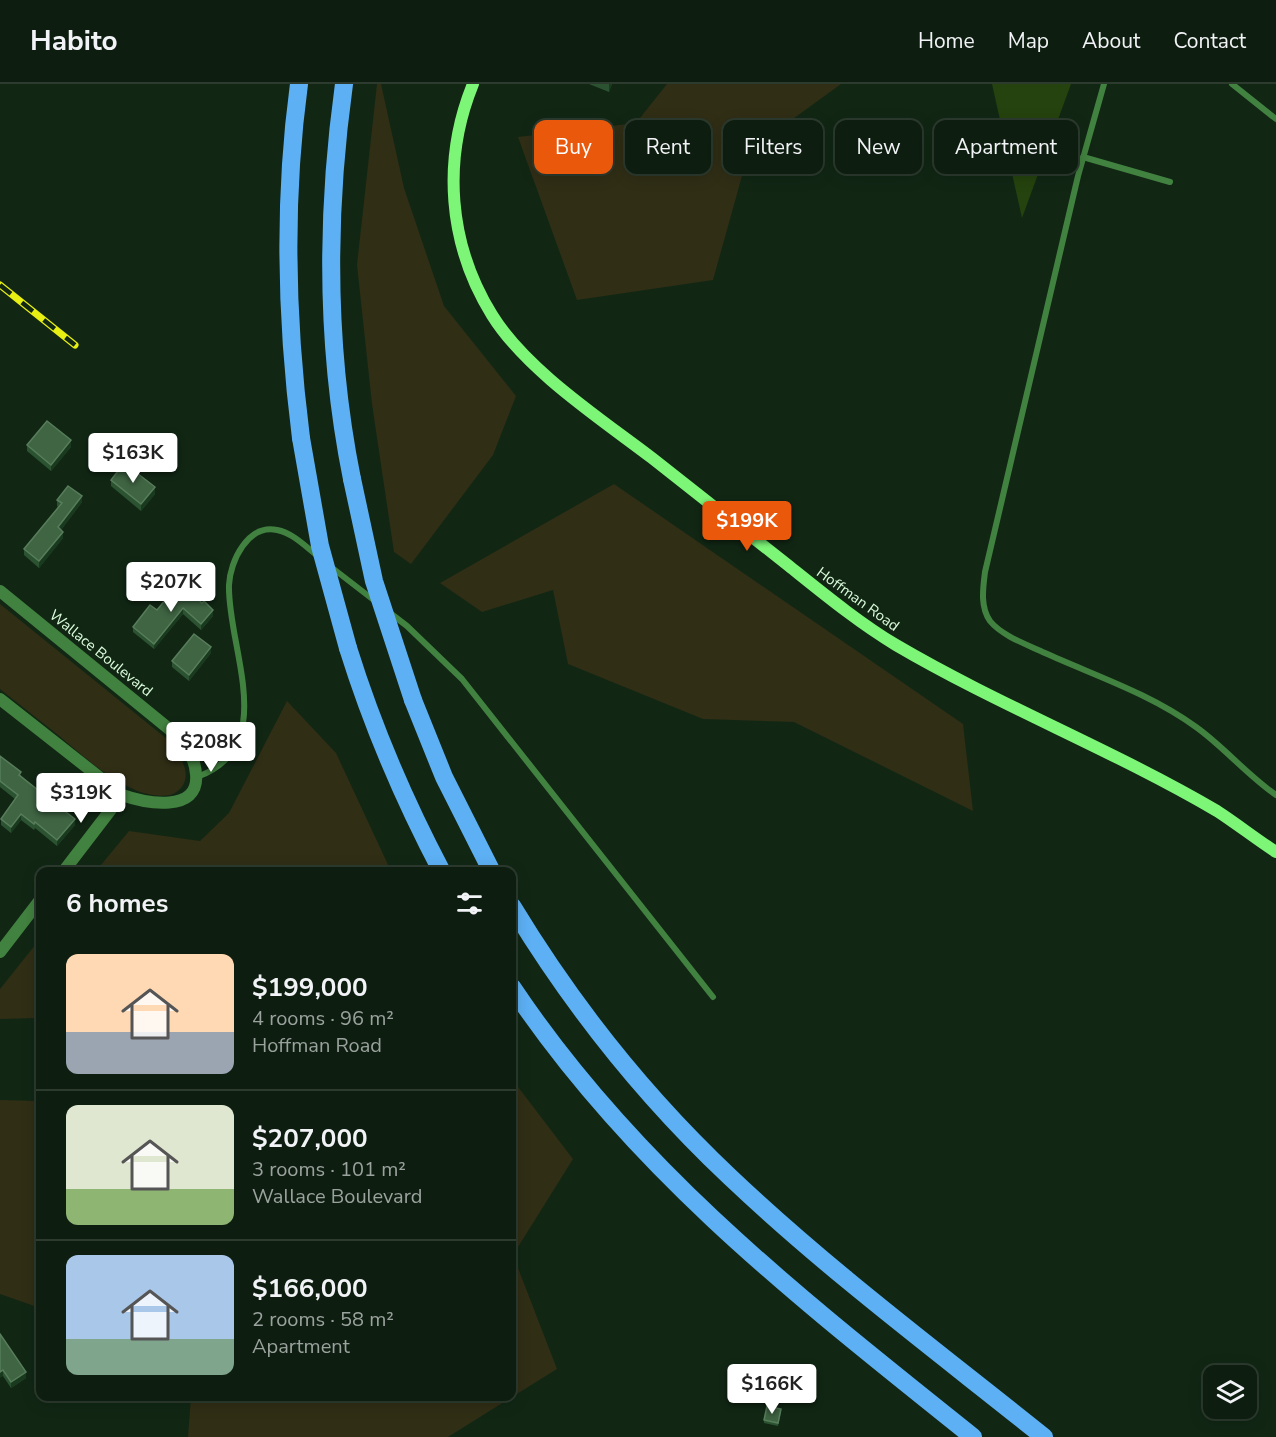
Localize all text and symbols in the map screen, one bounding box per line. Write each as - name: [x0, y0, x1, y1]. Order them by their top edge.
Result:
- text: Habito: [30, 22, 118, 60]
- text: Home: [918, 27, 975, 55]
- text: Map: [1008, 27, 1049, 55]
- text: About: [1082, 27, 1140, 55]
- text: Contact: [1173, 27, 1246, 55]
- chip: Buy: [534, 120, 613, 174]
- chip: Rent: [625, 120, 711, 174]
- chip: Filters: [723, 120, 823, 174]
- chip: New: [835, 120, 922, 174]
- chip: Apartment: [934, 120, 1078, 174]
- pin: $163K: [91, 433, 175, 484]
- text: $163K: [102, 439, 164, 466]
- pin: $199K: [705, 501, 789, 552]
- text: $199K: [716, 507, 778, 534]
- pin: $207K: [129, 562, 213, 613]
- street label: Hoffman Road: [813, 562, 903, 636]
- text: $207K: [140, 568, 202, 595]
- street label: Wallace Boulevard: [45, 605, 157, 701]
- pin: $208K: [169, 722, 253, 773]
- text: $208K: [180, 728, 242, 755]
- pin: $319K: [39, 773, 123, 824]
- text: $319K: [50, 779, 112, 806]
- text: 6 homes: [66, 886, 168, 921]
- icon: filters: [453, 887, 486, 920]
- text: $199,000: [252, 970, 368, 1005]
- icon: home: [114, 978, 186, 1050]
- text: 4 rooms · 96 m²: [252, 1005, 394, 1032]
- text: Hoffman Road: [252, 1032, 382, 1059]
- text: $207,000: [252, 1121, 368, 1156]
- icon: home: [114, 1129, 186, 1201]
- text: 3 rooms · 101 m²: [252, 1156, 406, 1183]
- text: Wallace Boulevard: [252, 1183, 422, 1210]
- text: $166,000: [252, 1271, 368, 1306]
- icon: home: [114, 1279, 186, 1351]
- text: 2 rooms · 58 m²: [252, 1306, 394, 1333]
- text: Apartment: [252, 1333, 350, 1360]
- pin: $166K: [730, 1364, 814, 1415]
- map controls: [1203, 1365, 1257, 1419]
- button: layers: [1203, 1365, 1257, 1419]
- text: $166K: [741, 1370, 803, 1397]

